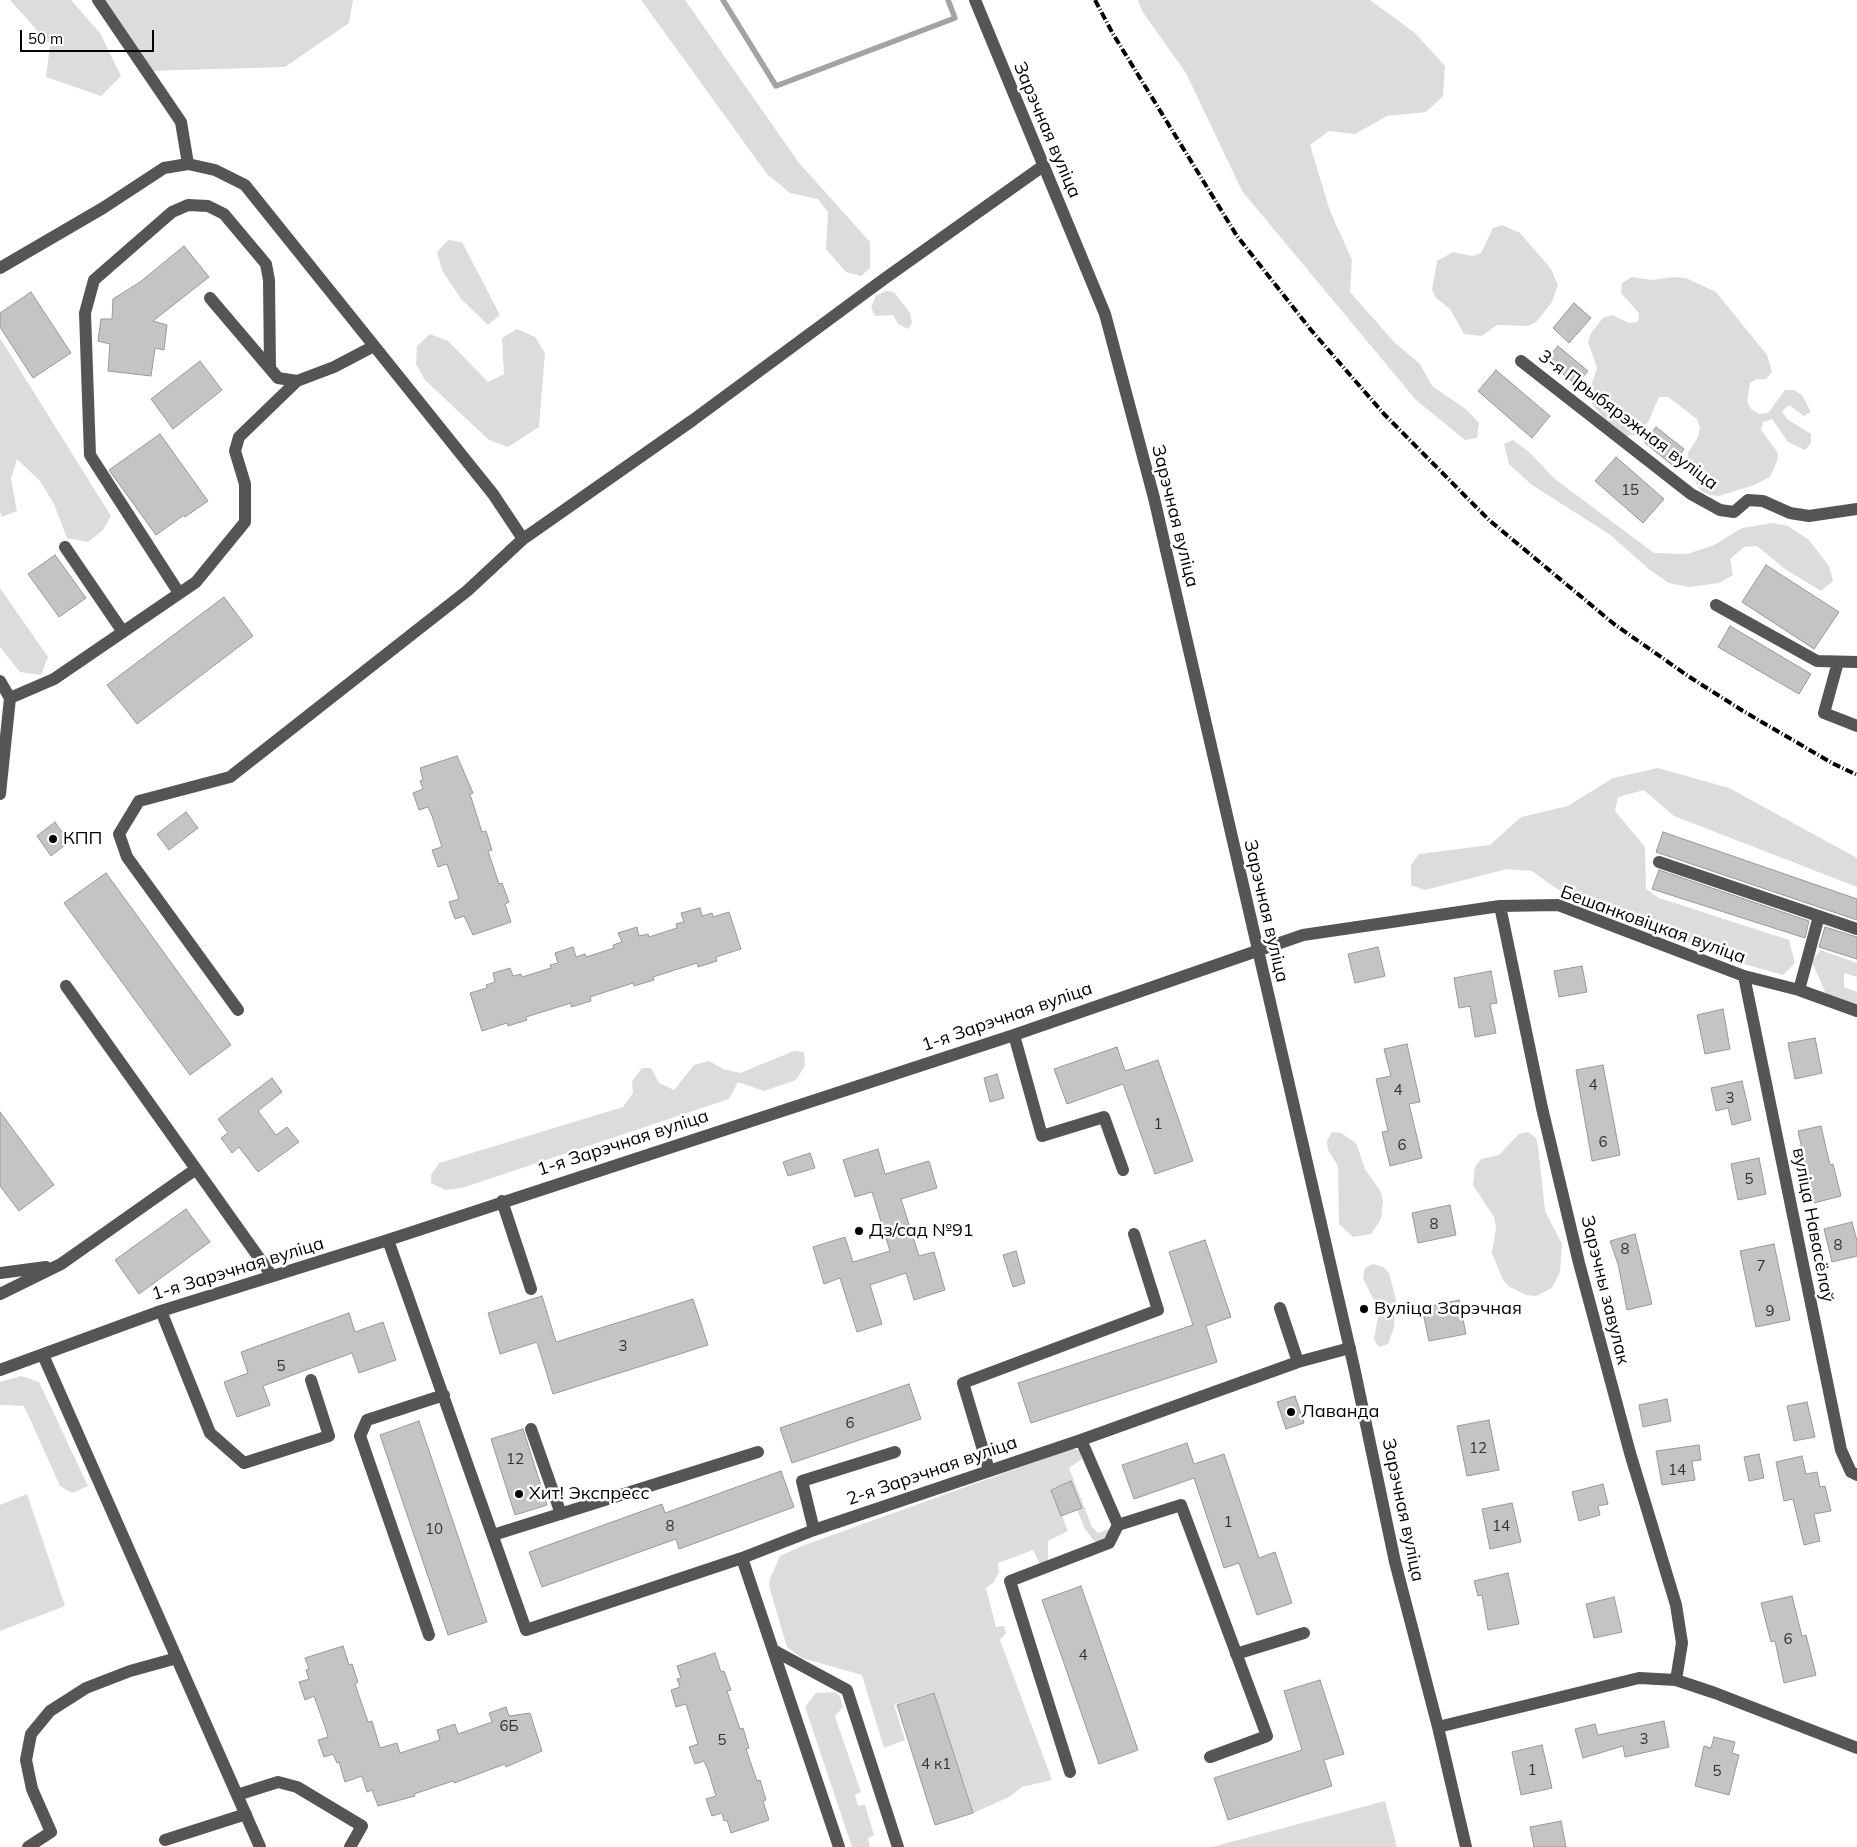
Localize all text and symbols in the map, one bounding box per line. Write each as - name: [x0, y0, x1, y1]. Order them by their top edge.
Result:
- scale bar: [22, 20, 156, 52]
- text: 50 m: [28, 29, 63, 48]
- street label: Зарэчная вуліца: [1009, 59, 1085, 201]
- street label: 3-я Прыбярэжная вуліца: [1534, 345, 1722, 495]
- street label: Зарэчная вуліца: [1147, 443, 1203, 589]
- house number: 15: [1621, 481, 1639, 499]
- place label: КПП: [63, 828, 102, 850]
- marker: КПП: [47, 833, 59, 845]
- street label: Зарэчная вуліца: [1239, 838, 1293, 984]
- street label: Бешанковіцкая вуліца: [1557, 881, 1749, 969]
- street label: 1-я Зарэчная вуліца: [919, 978, 1095, 1056]
- house number: 4: [1589, 1076, 1597, 1094]
- house number: 4: [1394, 1081, 1402, 1099]
- house number: 3: [1726, 1089, 1734, 1107]
- street label: 1-я Зарэчная вуліца: [535, 1105, 711, 1181]
- house number: 1: [1154, 1115, 1162, 1133]
- house number: 6: [1599, 1133, 1607, 1151]
- house number: 6: [1398, 1136, 1406, 1154]
- street label: вуліца Навасёлаў: [1787, 1146, 1839, 1304]
- house number: 5: [1745, 1170, 1753, 1188]
- street label: Зарэчны завулак: [1576, 1213, 1634, 1367]
- house number: 8: [1430, 1215, 1438, 1233]
- place label: Дз/сад №91: [869, 1220, 974, 1242]
- marker: Дз/сад №91: [853, 1225, 865, 1237]
- street label: 1-я Зарэчная вуліца: [149, 1233, 327, 1305]
- house number: 8: [1834, 1236, 1842, 1254]
- house number: 8: [1621, 1240, 1629, 1258]
- house number: 7: [1757, 1257, 1765, 1275]
- place label: Вуліца Зарэчная: [1374, 1298, 1522, 1320]
- house number: 9: [1766, 1302, 1774, 1320]
- marker: Вуліца Зарэчная: [1358, 1303, 1370, 1315]
- house number: 3: [619, 1337, 627, 1355]
- house number: 5: [277, 1357, 285, 1375]
- place label: Лаванда: [1301, 1401, 1379, 1423]
- marker: Лаванда: [1285, 1406, 1297, 1418]
- house number: 6: [846, 1414, 854, 1432]
- street label: 2-я Зарэчная вуліца: [844, 1432, 1020, 1510]
- street label: Зарэчная вуліца: [1377, 1436, 1429, 1584]
- house number: 12: [1469, 1439, 1487, 1457]
- house number: 12: [506, 1450, 524, 1468]
- house number: 14: [1668, 1461, 1686, 1479]
- place label: Хит! Экспресс: [529, 1483, 649, 1505]
- marker: Хит! Экспресс: [513, 1488, 525, 1500]
- house number: 1: [1224, 1513, 1232, 1531]
- house number: 8: [666, 1517, 674, 1535]
- house number: 14: [1492, 1517, 1510, 1535]
- house number: 10: [425, 1520, 443, 1538]
- house number: 6: [1784, 1630, 1792, 1648]
- house number: 4: [1079, 1646, 1087, 1664]
- house number: 6Б: [499, 1717, 519, 1735]
- house number: 3: [1640, 1730, 1648, 1748]
- house number: 5: [718, 1731, 726, 1749]
- house number: 4 к1: [921, 1755, 951, 1773]
- house number: 1: [1528, 1761, 1536, 1779]
- house number: 5: [1713, 1762, 1721, 1780]

